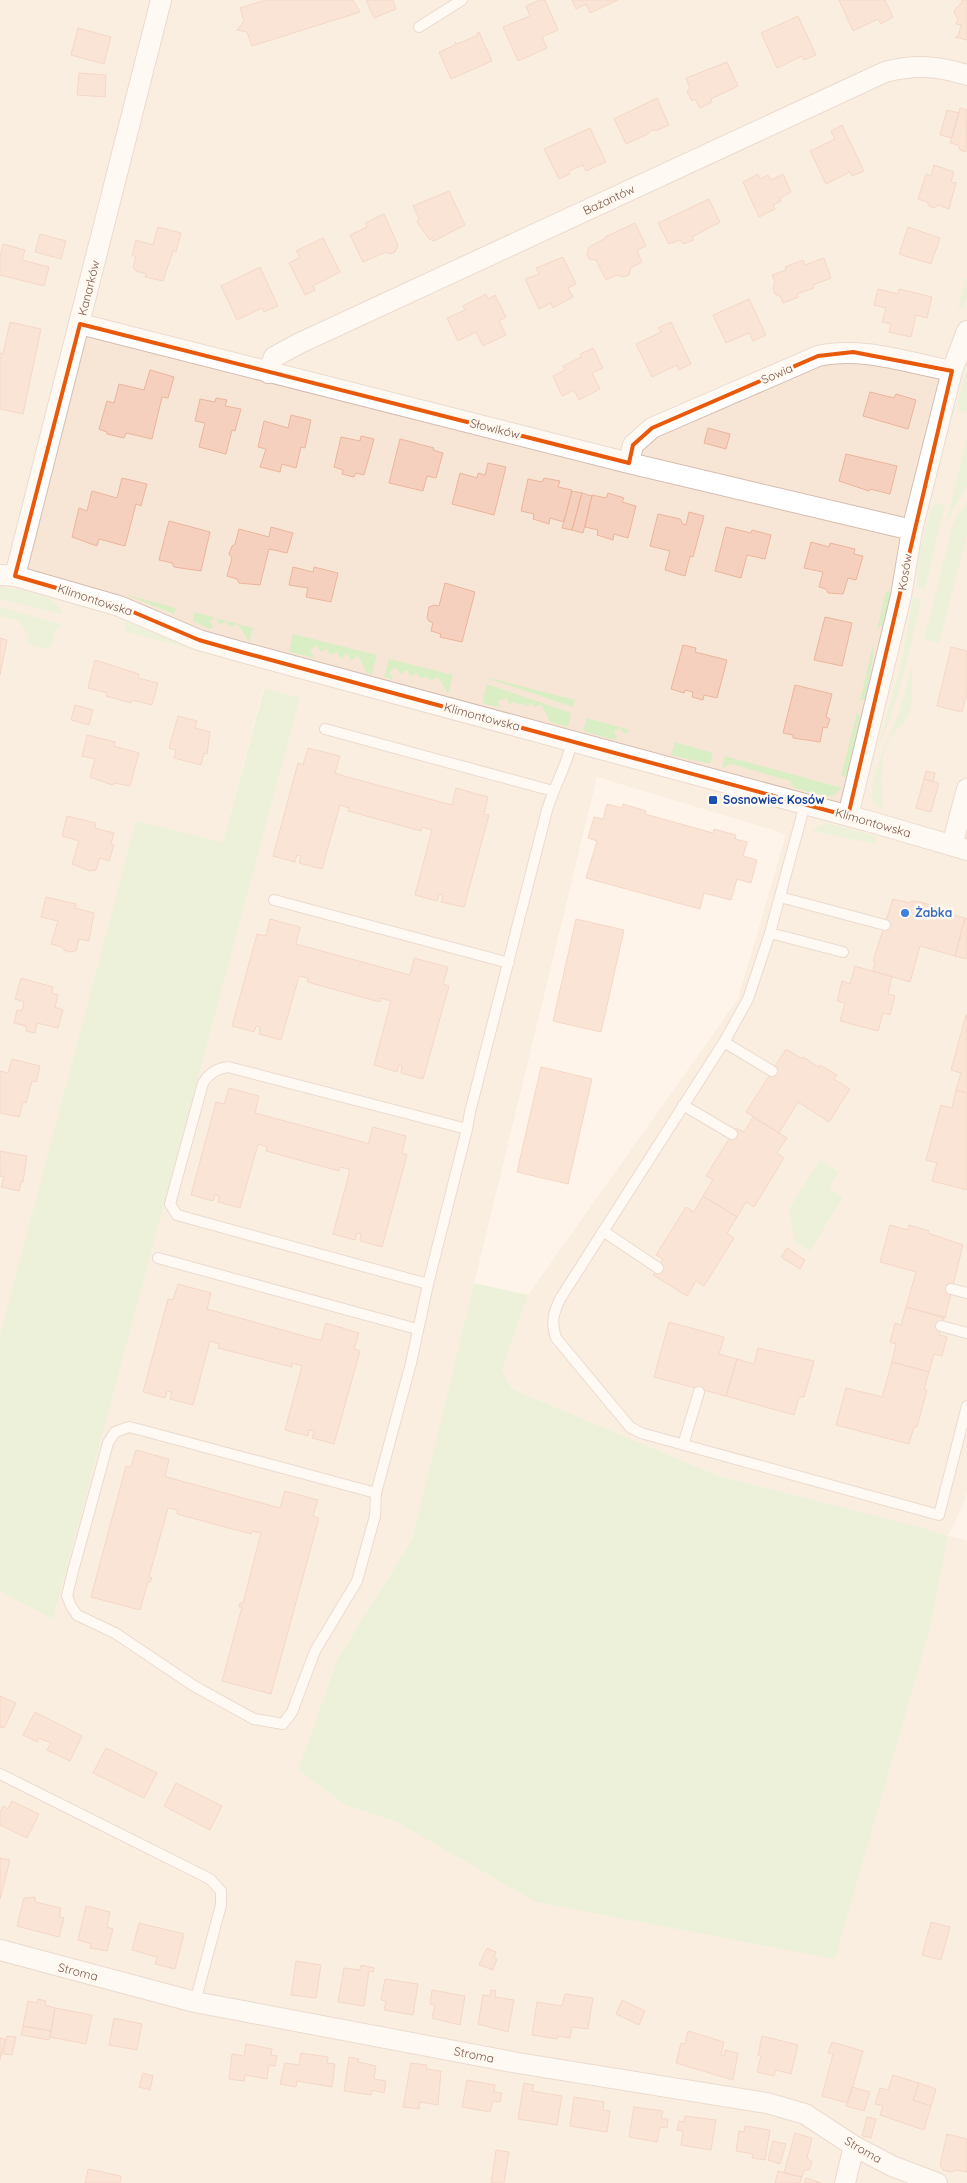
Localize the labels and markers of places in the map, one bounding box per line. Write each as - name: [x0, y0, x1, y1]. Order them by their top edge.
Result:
- place label: Sosnowiec Kosów: [723, 792, 824, 807]
- marker: Sosnowiec Kosów: [707, 794, 719, 806]
- place label: Żabka: [915, 905, 952, 920]
- marker: Żabka: [899, 907, 911, 919]

